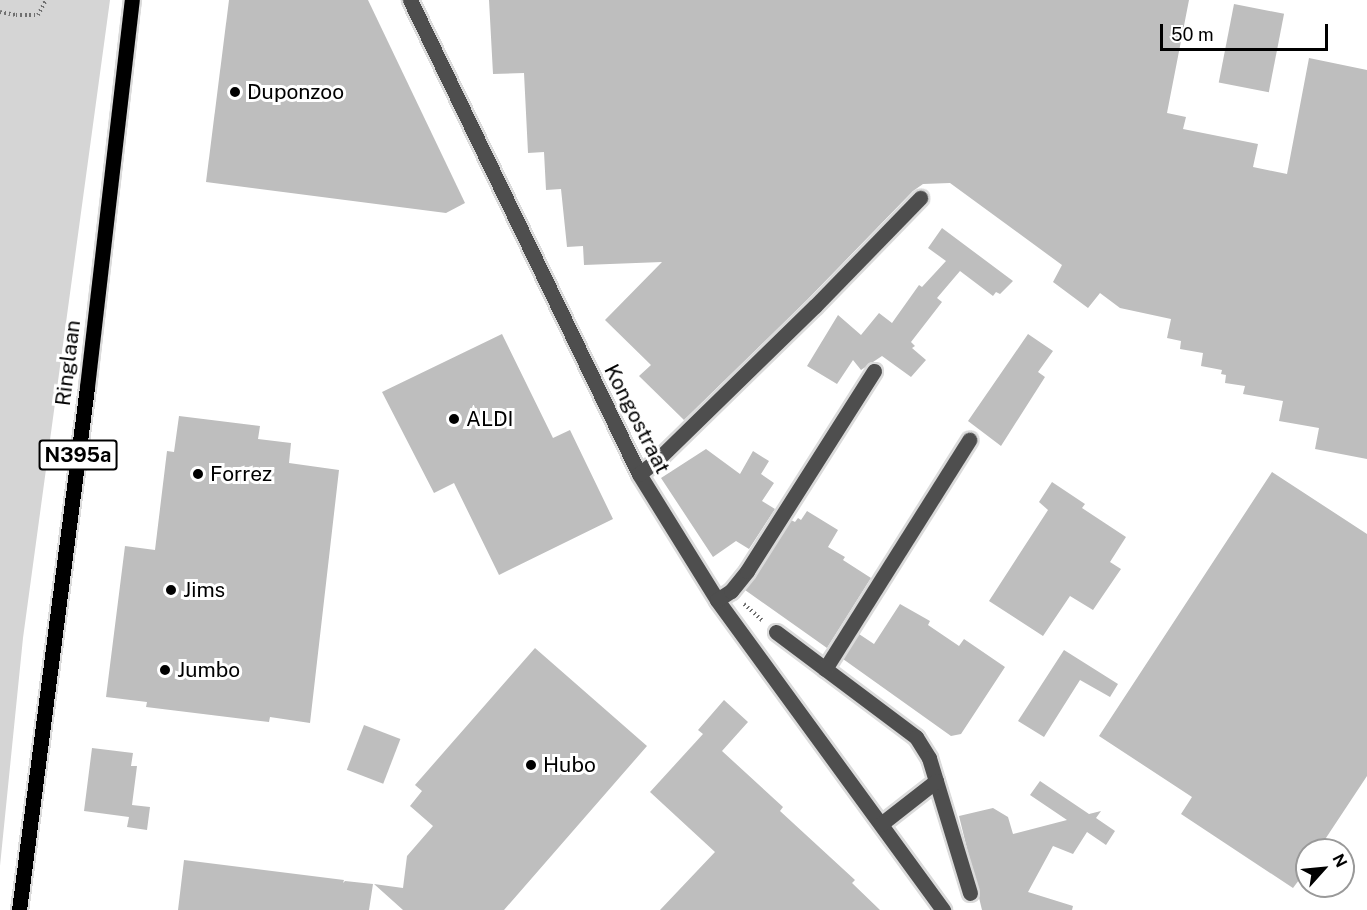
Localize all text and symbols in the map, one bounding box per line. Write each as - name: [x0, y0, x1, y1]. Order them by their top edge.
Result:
- scale bar: [1163, 12, 1331, 50]
- text: 50 m: [1171, 24, 1214, 45]
- place label: Duponzoo: [247, 79, 344, 105]
- marker: Duponzoo: [228, 85, 242, 99]
- street label: Ringlaan: [50, 319, 86, 407]
- street label: Kongostraat: [599, 360, 675, 478]
- place label: ALDI: [466, 406, 514, 432]
- marker: ALDI: [447, 412, 461, 426]
- road number: N395a: [38, 438, 118, 472]
- place label: Forrez: [210, 461, 272, 487]
- marker: Forrez: [191, 467, 205, 481]
- place label: Jims: [183, 577, 225, 603]
- marker: Jims: [164, 583, 178, 597]
- place label: Jumbo: [177, 657, 240, 683]
- marker: Jumbo: [158, 663, 172, 677]
- place label: Hubo: [543, 752, 596, 778]
- marker: Hubo: [524, 758, 538, 772]
- north arrow: [1295, 838, 1355, 898]
- text: N: [1328, 851, 1351, 870]

